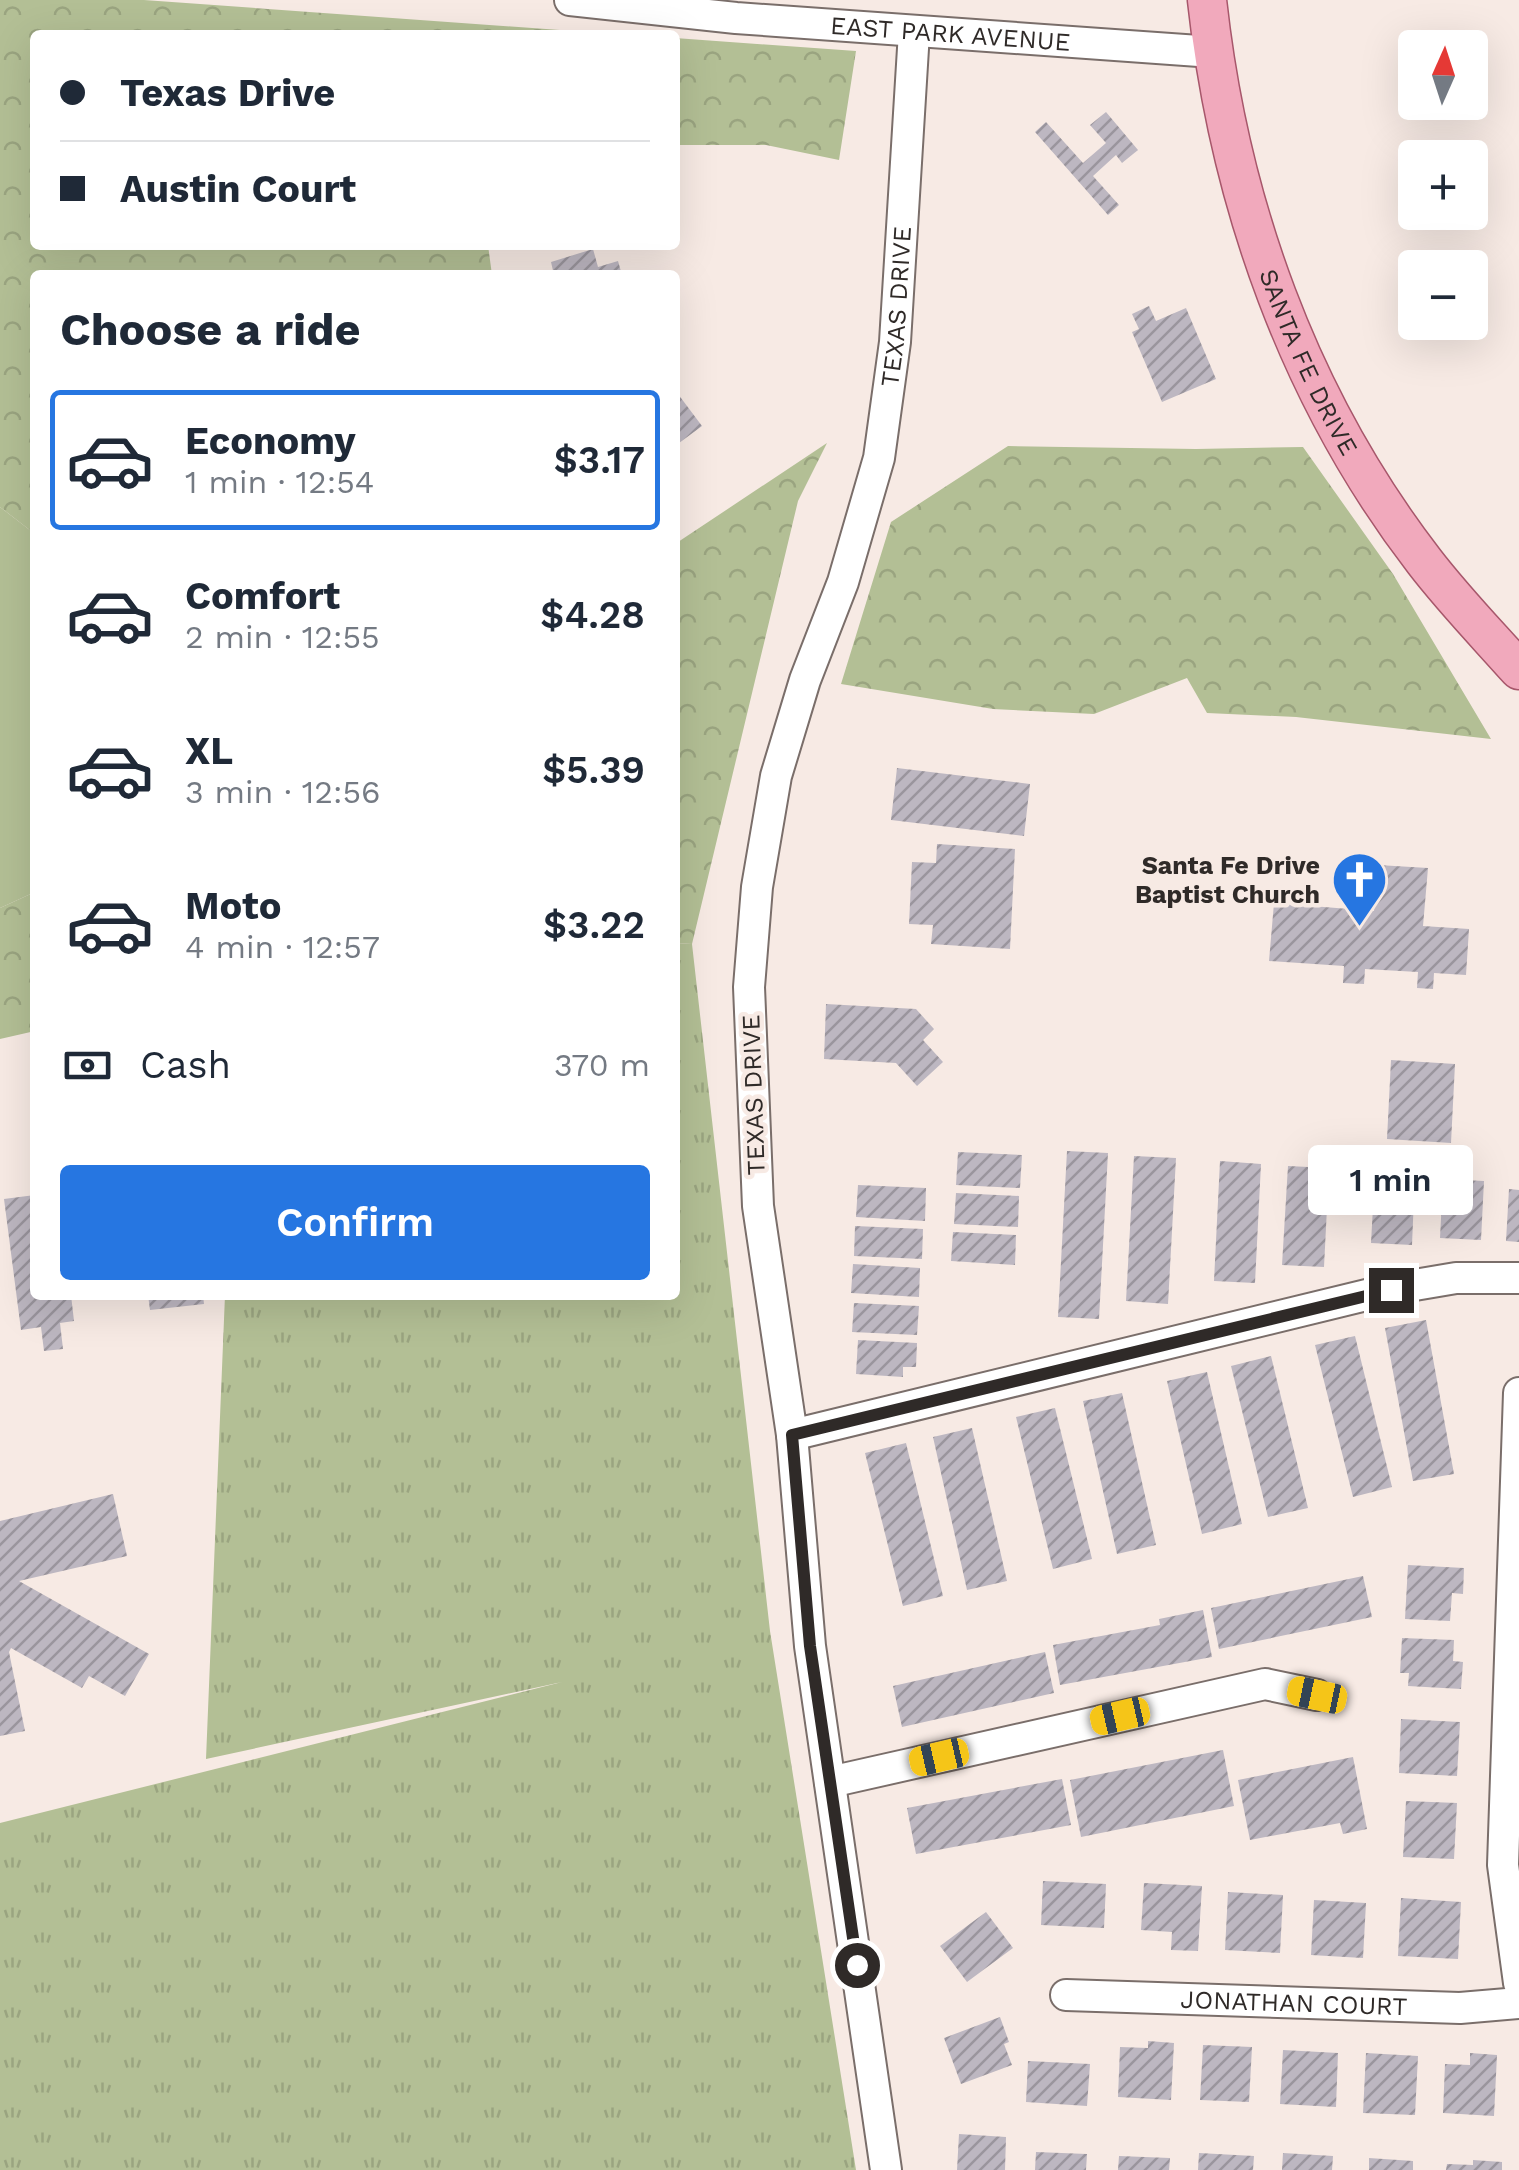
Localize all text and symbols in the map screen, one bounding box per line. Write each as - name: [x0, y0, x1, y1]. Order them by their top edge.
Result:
- street label: EAST PARK AVENUE: [829, 11, 1071, 57]
- north arrow: [1398, 30, 1488, 120]
- map controls: [1398, 30, 1488, 340]
- text: Texas Drive: [120, 71, 335, 115]
- button: +: [1398, 140, 1488, 230]
- text: Austin Court: [120, 167, 356, 211]
- street label: TEXAS DRIVE: [875, 225, 917, 388]
- button: −: [1398, 250, 1488, 340]
- street label: SANTA FE DRIVE: [1253, 265, 1364, 460]
- text: Choose a ride: [60, 303, 360, 356]
- icon: car: [65, 415, 155, 505]
- text: Economy: [185, 419, 356, 463]
- text: $3.17: [554, 438, 645, 482]
- text: 1 min · 12:54: [185, 463, 374, 501]
- icon: car: [65, 570, 155, 660]
- text: Comfort: [185, 574, 340, 618]
- text: $4.28: [540, 593, 645, 637]
- text: 2 min · 12:55: [185, 618, 380, 656]
- icon: car: [65, 725, 155, 815]
- text: XL: [185, 729, 233, 773]
- text: $5.39: [542, 748, 645, 792]
- text: 3 min · 12:56: [185, 773, 381, 811]
- church icon: Santa Fe Drive Baptist Church: [1329, 849, 1389, 928]
- place label: Santa Fe Drive Baptist Church: [1135, 851, 1320, 909]
- icon: car: [65, 880, 155, 970]
- text: Moto: [185, 884, 281, 928]
- text: $3.22: [543, 903, 645, 947]
- text: 4 min · 12:57: [185, 928, 380, 966]
- street label: TEXAS DRIVE: [736, 1014, 771, 1176]
- icon: cash: [60, 1038, 115, 1093]
- text: Cash: [140, 1043, 231, 1087]
- text: 370 m: [554, 1046, 650, 1084]
- callout: 1 min: [1308, 1145, 1474, 1215]
- text: 1 min: [1349, 1161, 1432, 1199]
- button: Confirm: [60, 1165, 650, 1280]
- route end: [1369, 1268, 1414, 1313]
- car: [1285, 1674, 1349, 1716]
- car: [1087, 1695, 1153, 1737]
- car: [906, 1736, 972, 1778]
- route start: [835, 1943, 880, 1988]
- street label: JONATHAN COURT: [1180, 1985, 1408, 2021]

